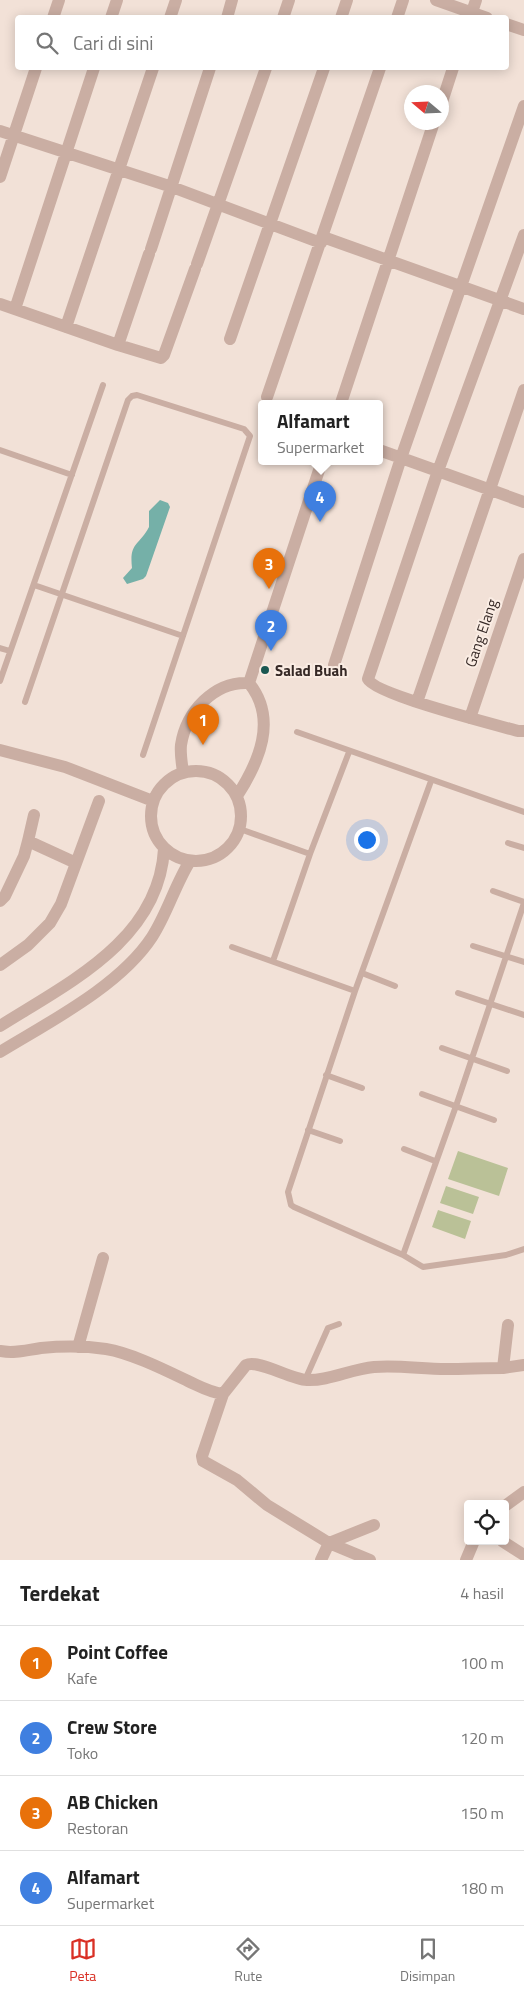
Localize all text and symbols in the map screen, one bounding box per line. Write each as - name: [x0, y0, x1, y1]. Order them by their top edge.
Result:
- search box: [15, 15, 509, 70]
- text: Cari di sini: [73, 28, 154, 57]
- icon: search: [33, 29, 61, 57]
- north arrow: [404, 85, 449, 130]
- popup: [258, 400, 383, 465]
- text: Alfamart: [277, 406, 350, 435]
- text: Supermarket: [277, 435, 364, 459]
- pin: 4: [304, 481, 336, 522]
- pin: 3: [253, 548, 285, 589]
- street label: Gang Elang: [459, 595, 504, 670]
- pin: 2: [255, 610, 287, 651]
- place label: Salad Buah: [275, 659, 347, 682]
- marker: Salad Buah: [259, 664, 271, 676]
- pin: 1: [187, 704, 219, 745]
- your location: [354, 827, 380, 853]
- map controls: [464, 1500, 509, 1545]
- button: locate: [464, 1500, 509, 1545]
- text: Terdekat: [20, 1577, 100, 1609]
- text: 4 hasil: [460, 1581, 504, 1605]
- text: Point Coffee: [67, 1637, 168, 1666]
- text: 1: [32, 1651, 40, 1675]
- text: 100 m: [460, 1651, 504, 1675]
- text: Kafe: [67, 1666, 97, 1690]
- text: Crew Store: [67, 1712, 157, 1741]
- text: 2: [32, 1726, 40, 1750]
- text: 120 m: [460, 1726, 504, 1750]
- text: Toko: [67, 1741, 98, 1765]
- text: AB Chicken: [67, 1787, 158, 1816]
- text: 3: [32, 1801, 40, 1825]
- text: 150 m: [460, 1801, 504, 1825]
- text: Restoran: [67, 1816, 128, 1840]
- text: Alfamart: [67, 1862, 140, 1891]
- text: 4: [32, 1876, 40, 1900]
- text: 180 m: [460, 1876, 504, 1900]
- text: Supermarket: [67, 1891, 154, 1915]
- tab: Peta: [69, 1935, 97, 1986]
- tab: Rute: [234, 1935, 262, 1986]
- tab: Disimpan: [400, 1935, 455, 1986]

